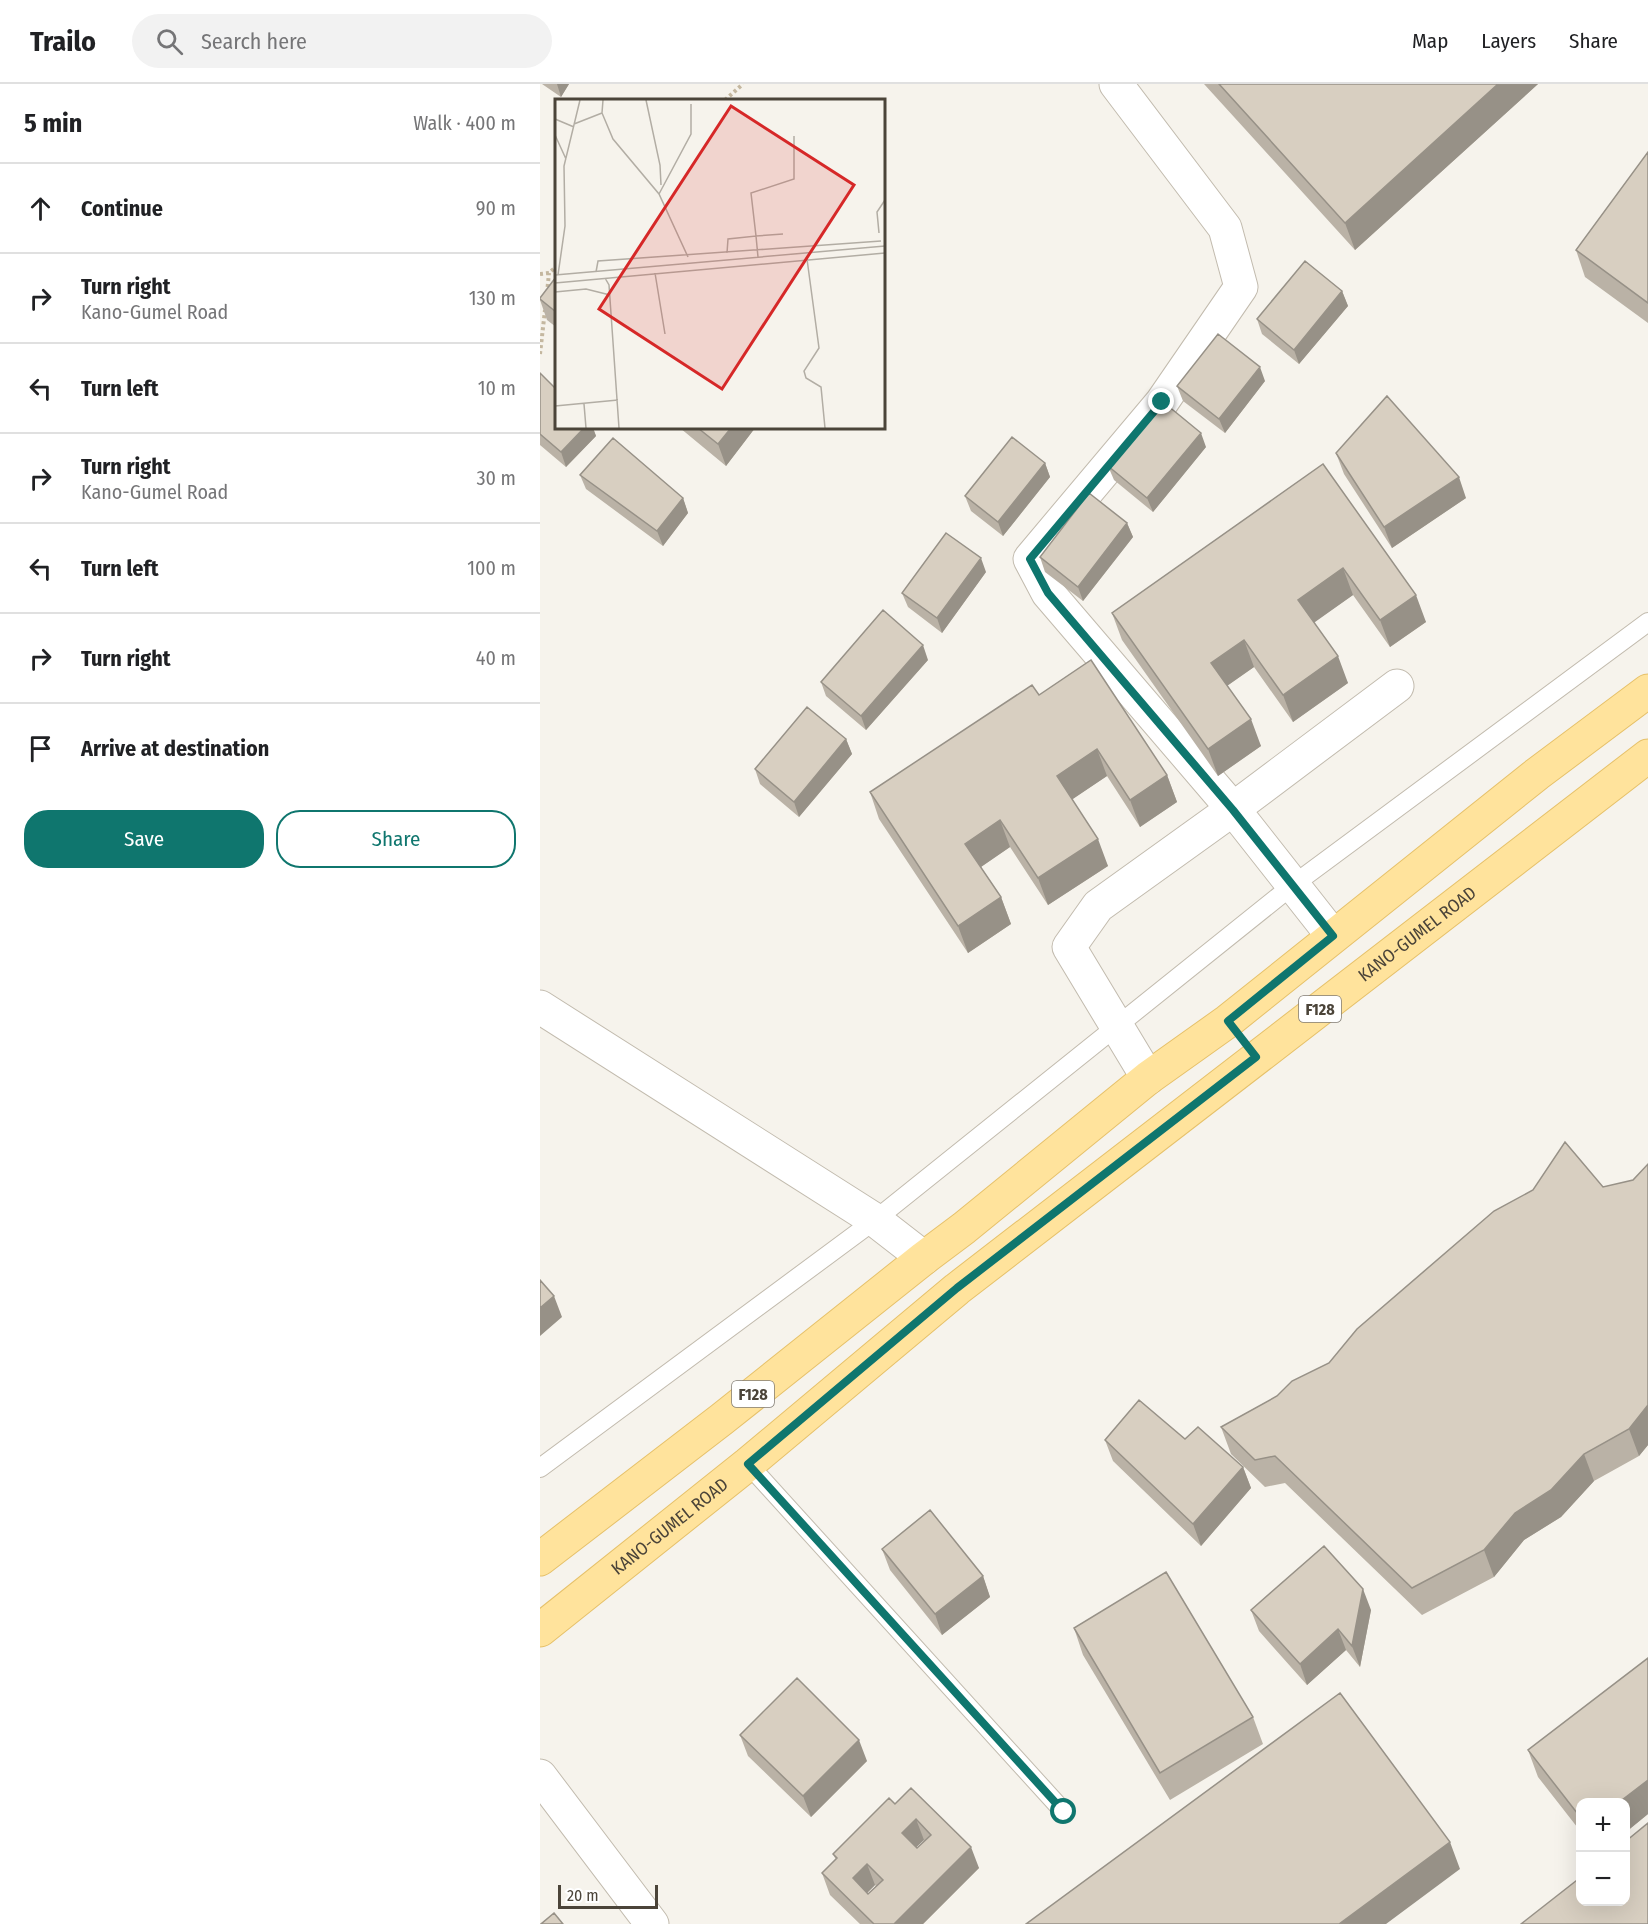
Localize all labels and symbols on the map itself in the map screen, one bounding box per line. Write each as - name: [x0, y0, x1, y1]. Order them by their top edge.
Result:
- inset map: [555, 99, 885, 429]
- route end: [1148, 388, 1174, 414]
- street label: KANO-GUMEL ROAD: [1354, 882, 1481, 986]
- road number: F128: [1299, 996, 1341, 1022]
- road number: F128: [732, 1381, 774, 1407]
- street label: KANO-GUMEL ROAD: [607, 1473, 733, 1580]
- route start: [1050, 1798, 1076, 1824]
- scale bar: [558, 1882, 658, 1910]

